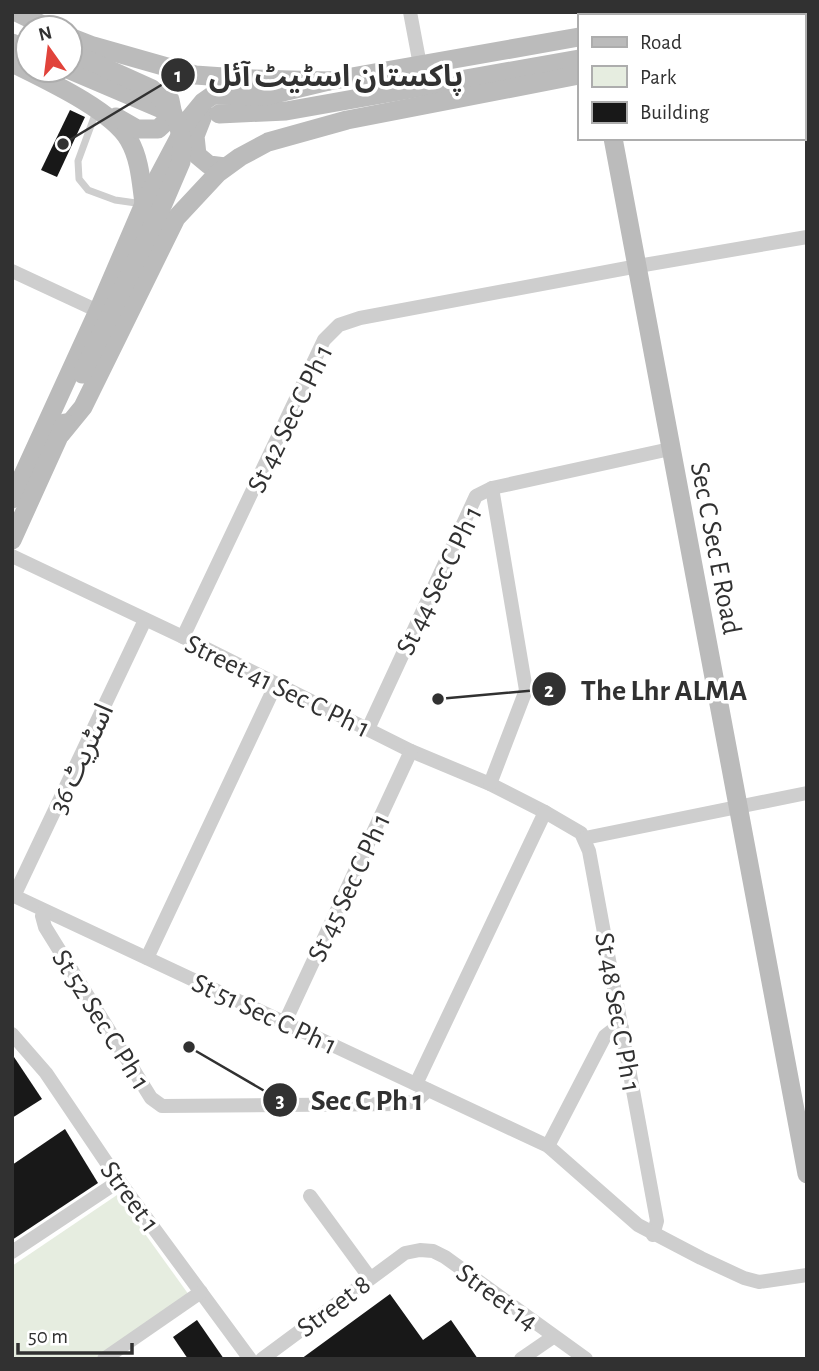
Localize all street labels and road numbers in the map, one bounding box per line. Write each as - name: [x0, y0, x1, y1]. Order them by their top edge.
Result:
- street label: St 42 Sec C Ph 1: [243, 340, 339, 497]
- street label: Sec C Sec E Road: [685, 460, 745, 637]
- street label: St 44 Sec C Ph 1: [392, 502, 488, 660]
- street label: Street 41 Sec C Ph 1: [180, 630, 374, 744]
- street label: اسٹریٹ 36: [44, 700, 120, 818]
- street label: St 45 Sec C Ph 1: [303, 809, 396, 966]
- street label: St 48 Sec C Ph 1: [589, 930, 645, 1094]
- street label: St 52 Sec C Ph 1: [46, 945, 154, 1095]
- street label: St 51 Sec C Ph 1: [187, 969, 341, 1061]
- street label: Street 1: [94, 1157, 164, 1238]
- street label: Street 14: [451, 1259, 543, 1336]
- street label: Street 8: [292, 1270, 376, 1343]

